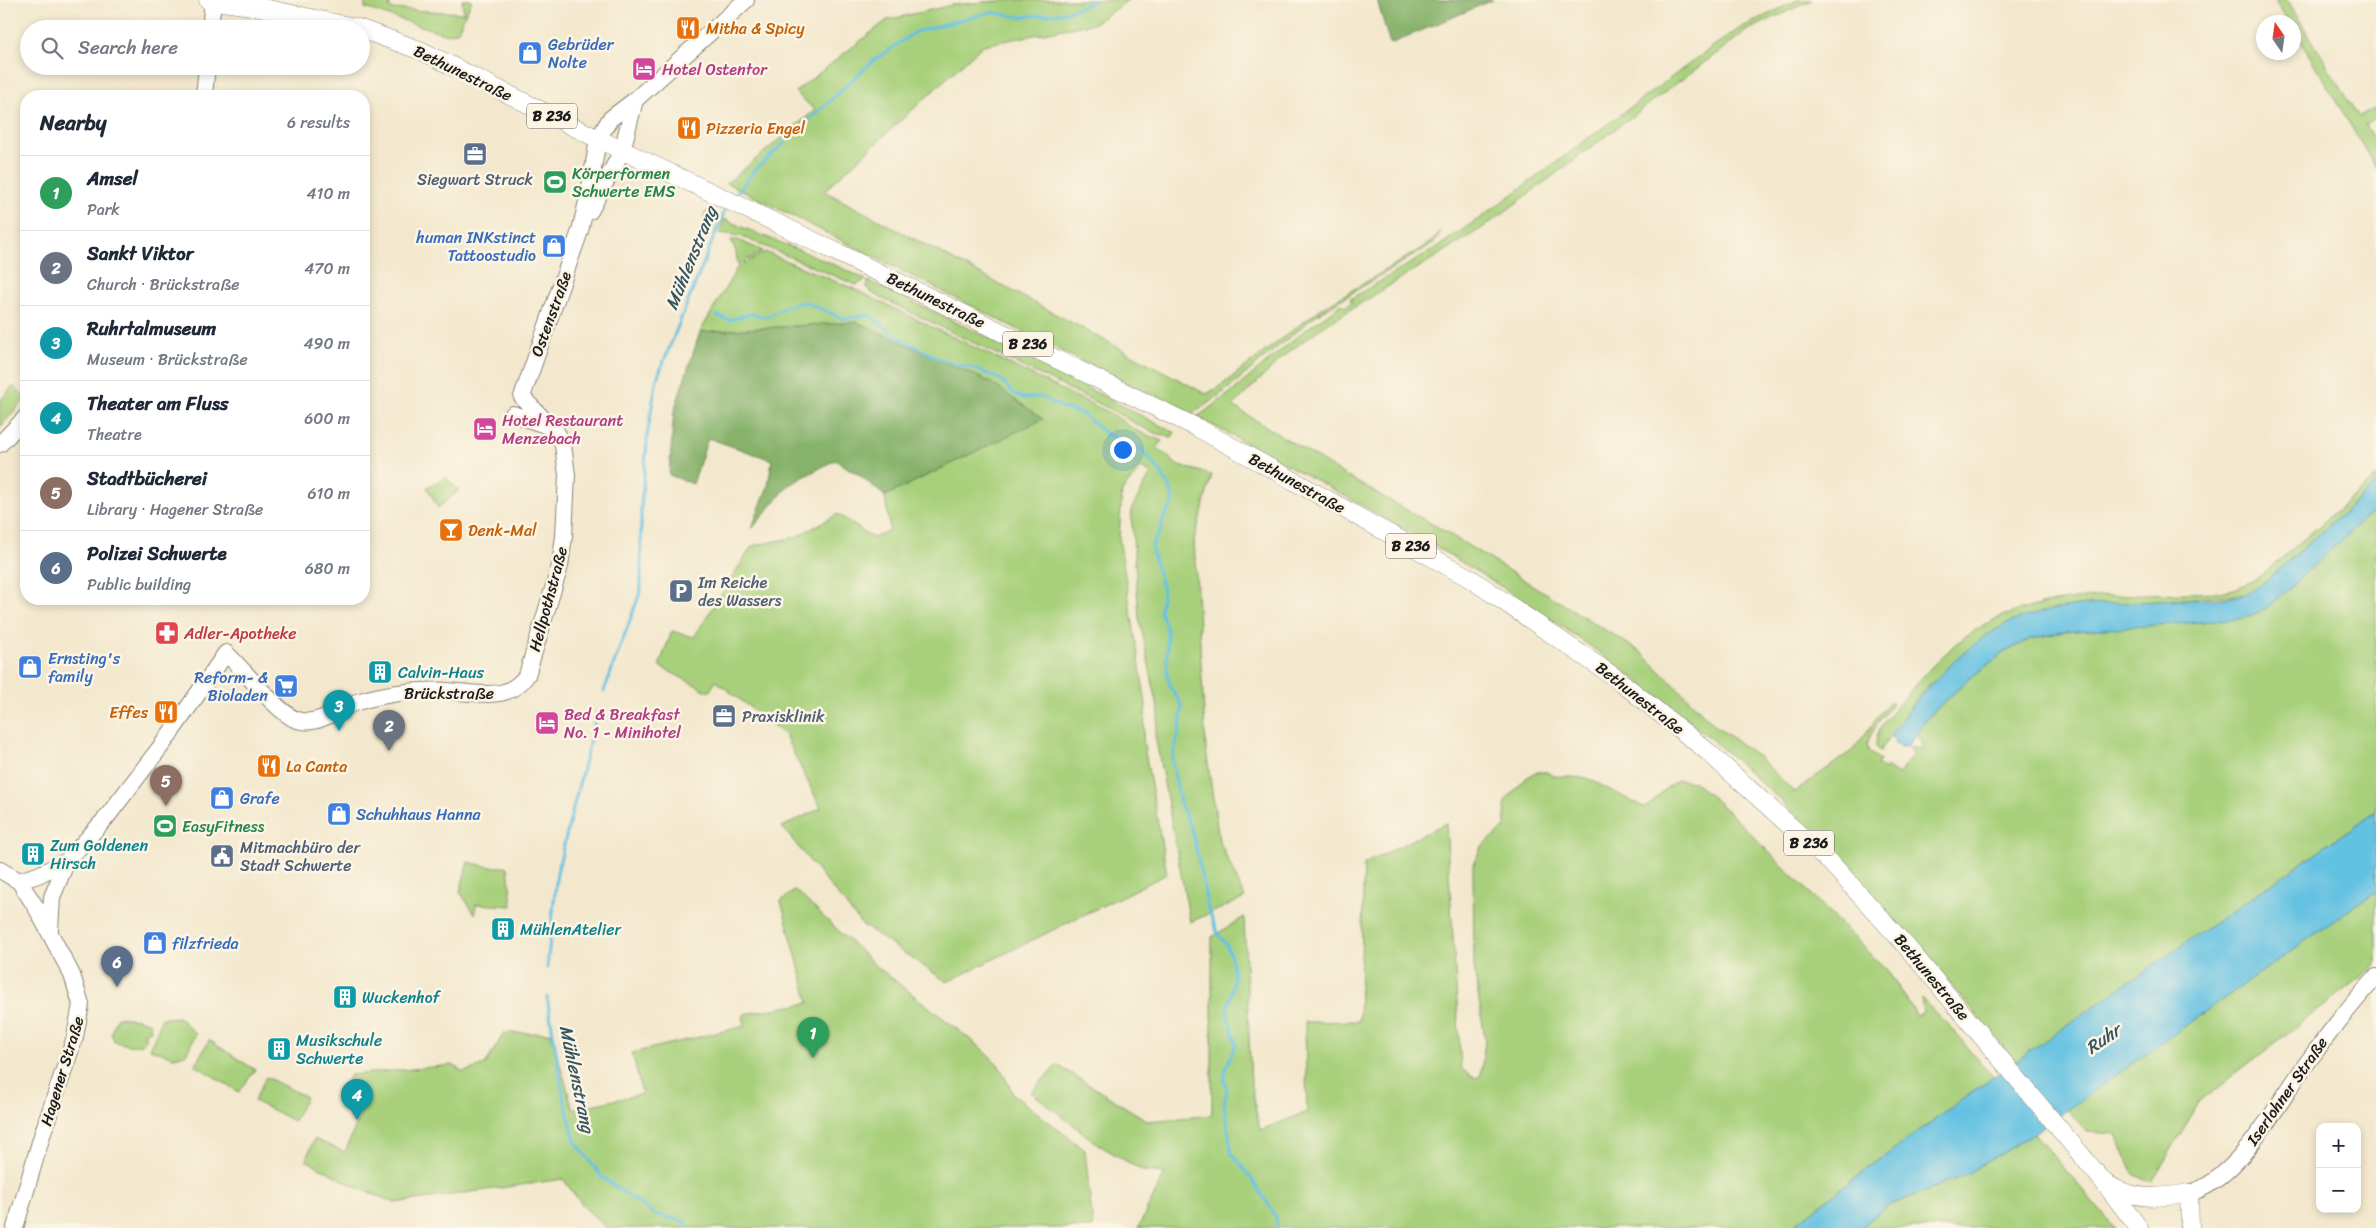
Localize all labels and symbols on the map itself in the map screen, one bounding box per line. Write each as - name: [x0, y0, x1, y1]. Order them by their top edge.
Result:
- place label: Mitha & Spicy: [706, 14, 805, 43]
- restaurant icon: Mitha & Spicy: [675, 15, 701, 41]
- north arrow: [2256, 15, 2301, 60]
- place label: Gebrüder Nolte: [548, 30, 615, 77]
- street label: Bethunestraße: [409, 37, 517, 109]
- shop icon: Gebrüder Nolte: [517, 40, 543, 66]
- place label: Hotel Ostentor: [662, 55, 768, 84]
- hotel icon: Hotel Ostentor: [631, 56, 657, 82]
- road number: B 236: [527, 104, 577, 128]
- place label: Pizzeria Engel: [706, 114, 806, 143]
- restaurant icon: Pizzeria Engel: [676, 115, 702, 141]
- office icon: Siegwart Struck: [462, 141, 488, 167]
- place label: Körperformen Schwerte EMS: [572, 159, 676, 206]
- place label: Siegwart Struck: [417, 165, 534, 194]
- sports icon: Körperformen Schwerte EMS: [542, 169, 568, 195]
- water label: Mühlenstrang: [656, 200, 727, 315]
- place label: human INKstinct Tattoostudio: [415, 223, 536, 270]
- shop icon: human INKstinct Tattoostudio: [541, 233, 567, 259]
- street label: Bethunestraße: [882, 264, 990, 336]
- street label: Ostenstraße: [522, 267, 580, 361]
- road number: B 236: [1003, 332, 1053, 356]
- place label: Hotel Restaurant Menzebach: [502, 406, 623, 453]
- hotel icon: Hotel Restaurant Menzebach: [472, 416, 498, 442]
- your location: [1110, 437, 1136, 463]
- street label: Bethunestraße: [1243, 444, 1351, 522]
- place label: Denk-Mal: [468, 516, 537, 545]
- bar icon: Denk-Mal: [438, 517, 464, 543]
- road number: B 236: [1386, 534, 1436, 558]
- street label: Hellpothstraße: [520, 543, 576, 655]
- place label: Im Reiche des Wassers: [697, 568, 782, 615]
- parking icon: Im Reiche des Wassers: [668, 578, 694, 604]
- place label: Adler-Apotheke: [183, 619, 296, 648]
- pharmacy icon: Adler-Apotheke: [154, 620, 180, 646]
- place label: Ernsting's family: [48, 644, 121, 691]
- shop icon: Ernsting's family: [17, 654, 43, 680]
- street label: Bethunestraße: [1589, 654, 1691, 742]
- place label: Calvin-Haus: [398, 658, 484, 687]
- building icon: Calvin-Haus: [367, 659, 393, 685]
- place label: Reform- & Bioladen: [194, 663, 268, 710]
- supermarket icon: Reform- & Bioladen: [273, 673, 299, 699]
- street label: Brückstraße: [404, 679, 494, 708]
- pin: 3: [323, 690, 355, 731]
- place label: Effes: [109, 698, 149, 727]
- restaurant icon: Effes: [153, 699, 179, 725]
- place label: Bed & Breakfast No. 1 - Minihotel: [564, 700, 681, 747]
- place label: Praxisklinik: [742, 702, 825, 731]
- office icon: Praxisklinik: [711, 703, 737, 729]
- pin: 2: [373, 710, 405, 751]
- hotel icon: Bed & Breakfast No. 1 - Minihotel: [534, 710, 560, 736]
- place label: La Canta: [286, 752, 347, 781]
- restaurant icon: La Canta: [256, 753, 282, 779]
- pin: 5: [150, 765, 182, 806]
- place label: Grafe: [240, 784, 280, 813]
- shop icon: Grafe: [209, 785, 235, 811]
- place label: Schuhhaus Hanna: [356, 800, 482, 829]
- shop icon: Schuhhaus Hanna: [326, 801, 352, 827]
- place label: EasyFitness: [182, 812, 265, 841]
- sports icon: EasyFitness: [152, 813, 178, 839]
- road number: B 236: [1784, 830, 1834, 856]
- place label: Zum Goldenen Hirsch: [50, 831, 148, 878]
- place label: Mitmachbüro der Stadt Schwerte: [240, 833, 362, 880]
- building icon: Zum Goldenen Hirsch: [20, 841, 46, 867]
- public building icon: Mitmachbüro der Stadt Schwerte: [209, 843, 235, 869]
- place label: MühlenAtelier: [520, 915, 622, 944]
- building icon: MühlenAtelier: [490, 916, 516, 942]
- street label: Bethunestraße: [1887, 927, 1977, 1027]
- place label: filzfrieda: [172, 929, 239, 958]
- shop icon: filzfrieda: [142, 930, 168, 956]
- pin: 6: [101, 946, 133, 987]
- place label: Wuckenhof: [362, 983, 442, 1012]
- building icon: Wuckenhof: [332, 984, 358, 1010]
- street label: Hagener Straße: [32, 1012, 92, 1130]
- water label: Ruhr: [2079, 1013, 2130, 1063]
- pin: 1: [797, 1017, 829, 1058]
- water label: Mühlenstrang: [550, 1022, 604, 1138]
- place label: Musikschule Schwerte: [296, 1026, 382, 1073]
- street label: Iserlohner Straße: [2238, 1030, 2335, 1152]
- building icon: Musikschule Schwerte: [266, 1036, 292, 1062]
- pin: 4: [341, 1079, 373, 1120]

